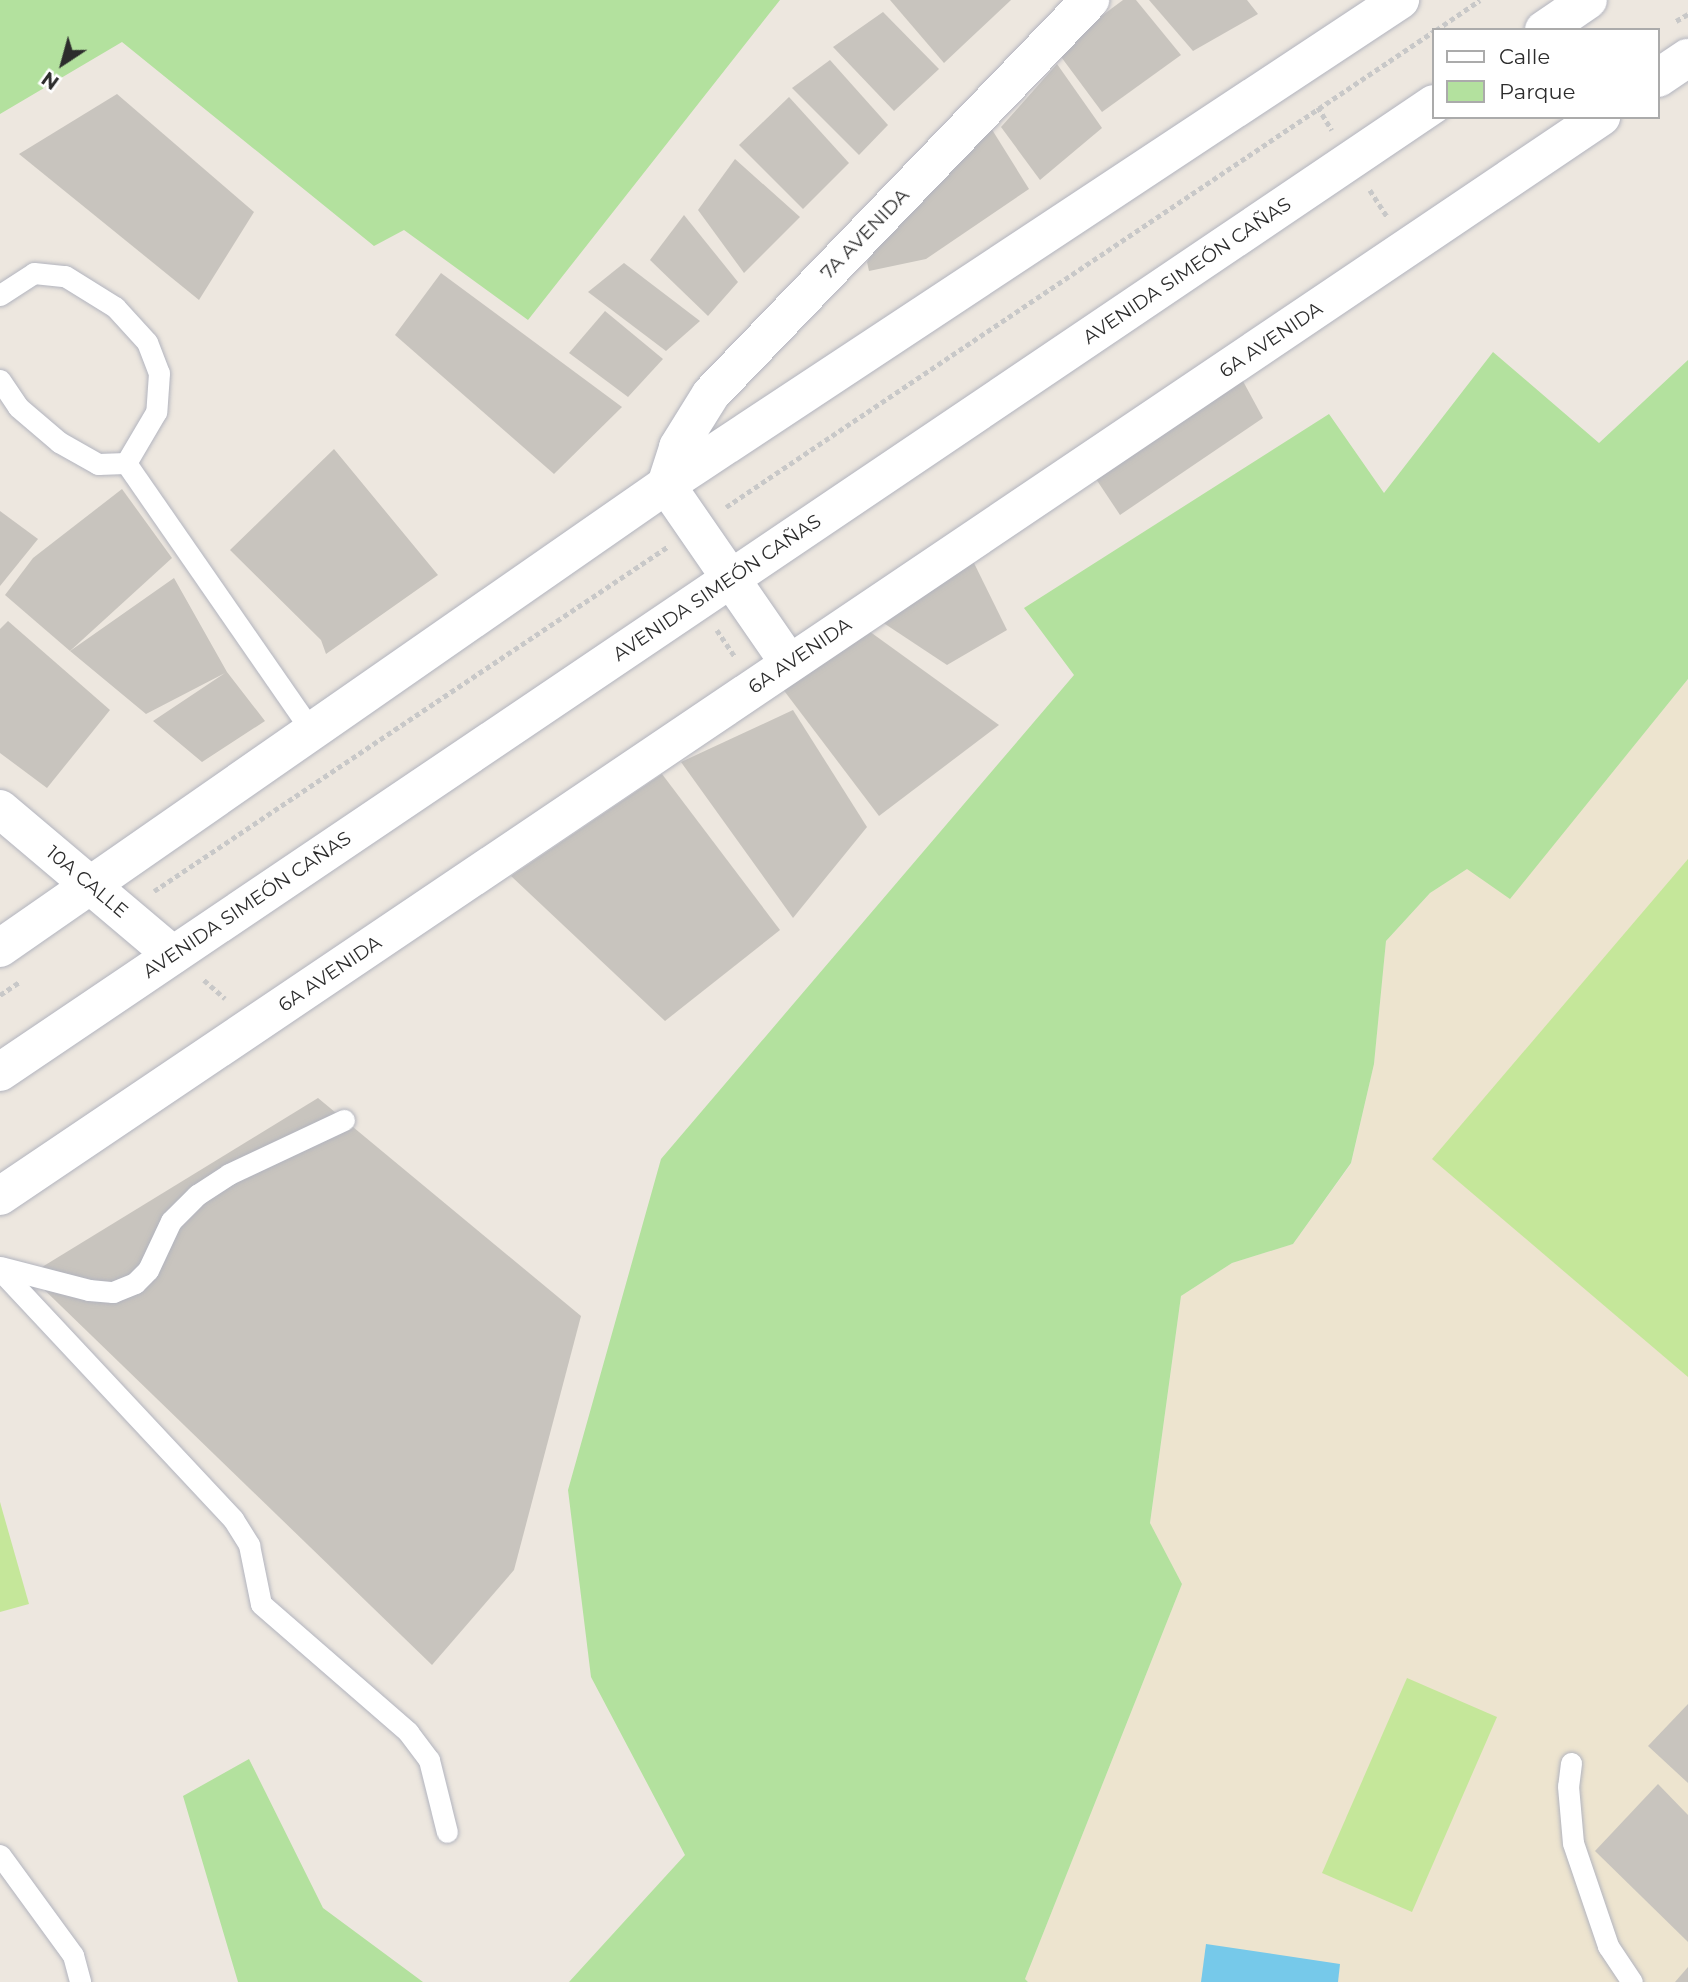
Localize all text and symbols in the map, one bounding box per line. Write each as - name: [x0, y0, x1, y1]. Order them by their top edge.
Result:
- north arrow: [28, 28, 98, 98]
- legend: [1432, 28, 1660, 119]
- text: Calle: [1499, 44, 1550, 69]
- text: N: [37, 67, 63, 94]
- text: Parque: [1499, 79, 1575, 104]
- street label: 7A AVENIDA: [816, 184, 914, 284]
- street label: AVENIDA SIMEÓN CAÑAS: [1079, 193, 1295, 349]
- street label: 6A AVENIDA: [1215, 297, 1327, 383]
- street label: AVENIDA SIMEÓN CAÑAS: [609, 510, 825, 666]
- street label: 6A AVENIDA: [744, 613, 856, 699]
- street label: AVENIDA SIMEÓN CAÑAS: [139, 827, 355, 983]
- street label: 10A CALLE: [41, 841, 133, 923]
- street label: 6A AVENIDA: [274, 931, 386, 1017]

